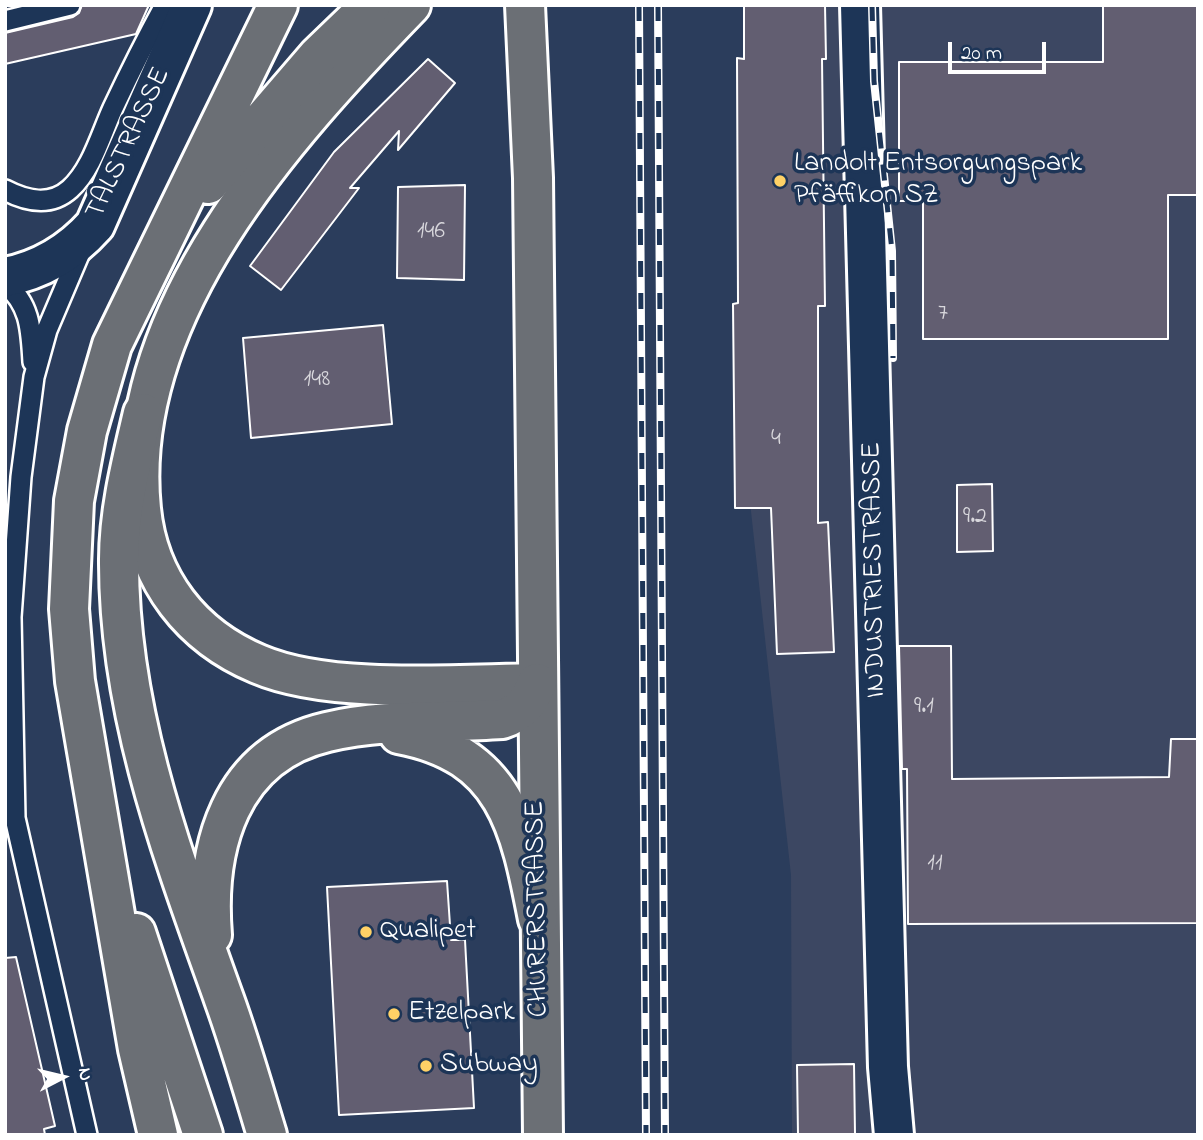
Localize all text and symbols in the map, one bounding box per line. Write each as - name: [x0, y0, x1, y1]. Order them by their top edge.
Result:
- scale bar: [951, 28, 1049, 72]
- text: 20 m: [961, 39, 1002, 69]
- street label: TALSTRASSE: [80, 63, 180, 225]
- place label: Landolt Entsorgungspark Pfäffikon SZ: [794, 148, 1082, 214]
- marker: Landolt Entsorgungspark Pfäffikon SZ: [772, 173, 788, 189]
- house number: 146: [417, 219, 445, 247]
- house number: 7: [938, 301, 948, 329]
- house number: 148: [304, 367, 330, 395]
- house number: 4: [771, 426, 781, 454]
- street label: INDUSTRIESTRASSE: [857, 442, 895, 698]
- house number: 9.2: [963, 504, 987, 532]
- house number: 9.1: [914, 694, 934, 722]
- street label: CHURERSTRASSE: [520, 800, 558, 1018]
- house number: 11: [927, 851, 943, 879]
- place label: Qualipet: [380, 915, 476, 949]
- marker: Qualipet: [358, 924, 374, 940]
- place label: Etzelpark: [408, 997, 515, 1031]
- marker: Etzelpark: [386, 1006, 402, 1022]
- north arrow: [28, 1042, 98, 1112]
- place label: Subway: [440, 1049, 538, 1083]
- marker: Subway: [418, 1058, 434, 1074]
- text: N: [70, 1066, 99, 1082]

